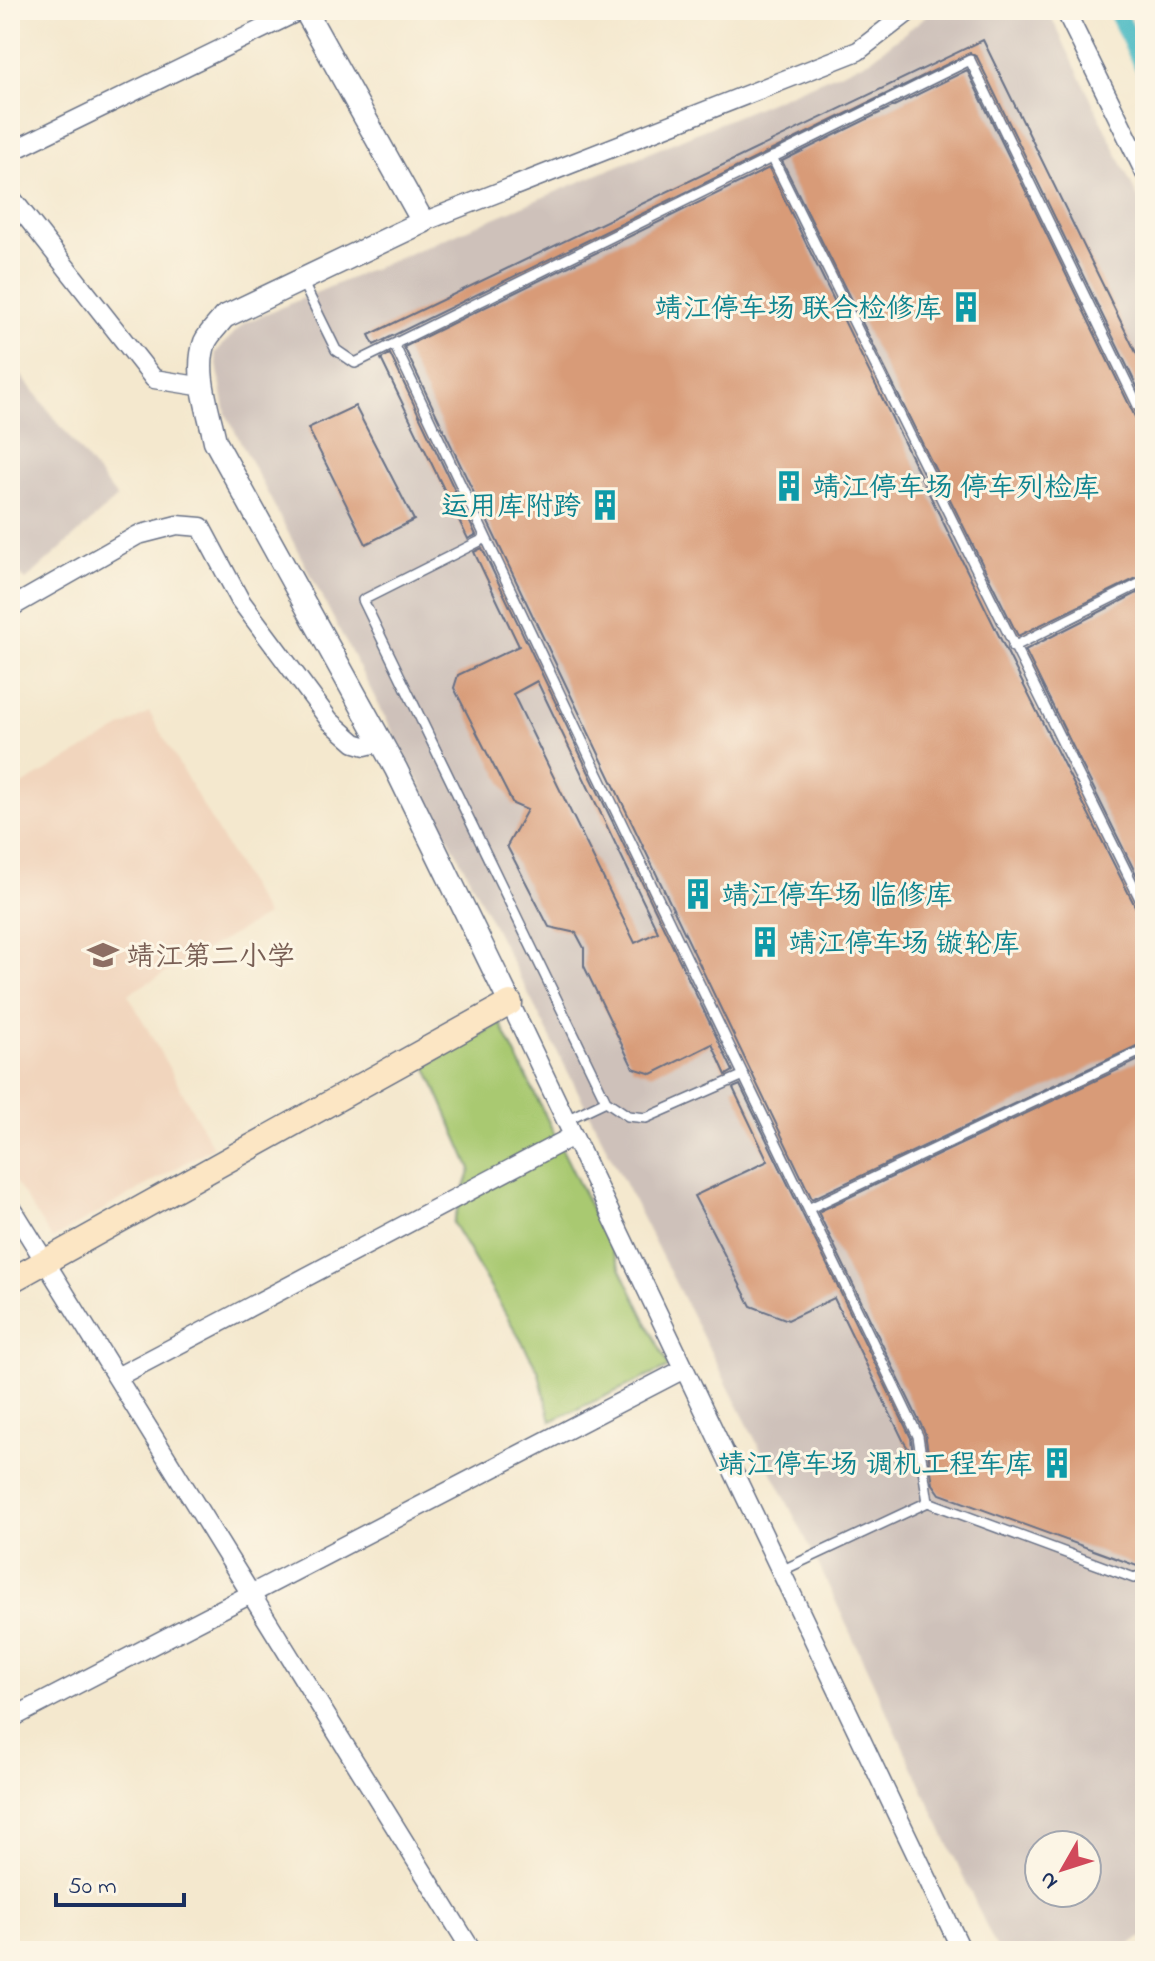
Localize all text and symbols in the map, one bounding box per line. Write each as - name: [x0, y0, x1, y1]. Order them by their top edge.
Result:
- place label: 靖江停车场 联合检修库: [655, 290, 942, 331]
- building icon: 靖江停车场 联合检修库: [949, 290, 983, 324]
- building icon: 靖江停车场 停车列检库: [772, 469, 806, 503]
- place label: 靖江停车场 停车列检库: [813, 469, 1100, 510]
- place label: 运用库附跨: [441, 488, 581, 529]
- building icon: 运用库附跨: [588, 488, 622, 522]
- building icon: 靖江停车场 临修库: [681, 877, 715, 911]
- place label: 靖江停车场 临修库: [722, 877, 953, 918]
- building icon: 靖江停车场 镟轮库: [748, 925, 782, 959]
- place label: 靖江停车场 镟轮库: [789, 925, 1020, 966]
- school or university icon: 靖江第二小学: [86, 938, 120, 972]
- place label: 靖江第二小学: [127, 938, 295, 979]
- place label: 靖江停车场 调机工程车库: [718, 1446, 1033, 1487]
- building icon: 靖江停车场 调机工程车库: [1040, 1446, 1074, 1480]
- north arrow: [1023, 1829, 1103, 1909]
- scale bar: [56, 1857, 184, 1907]
- text: N: [1033, 1864, 1067, 1896]
- text: 50 m: [68, 1870, 117, 1905]

